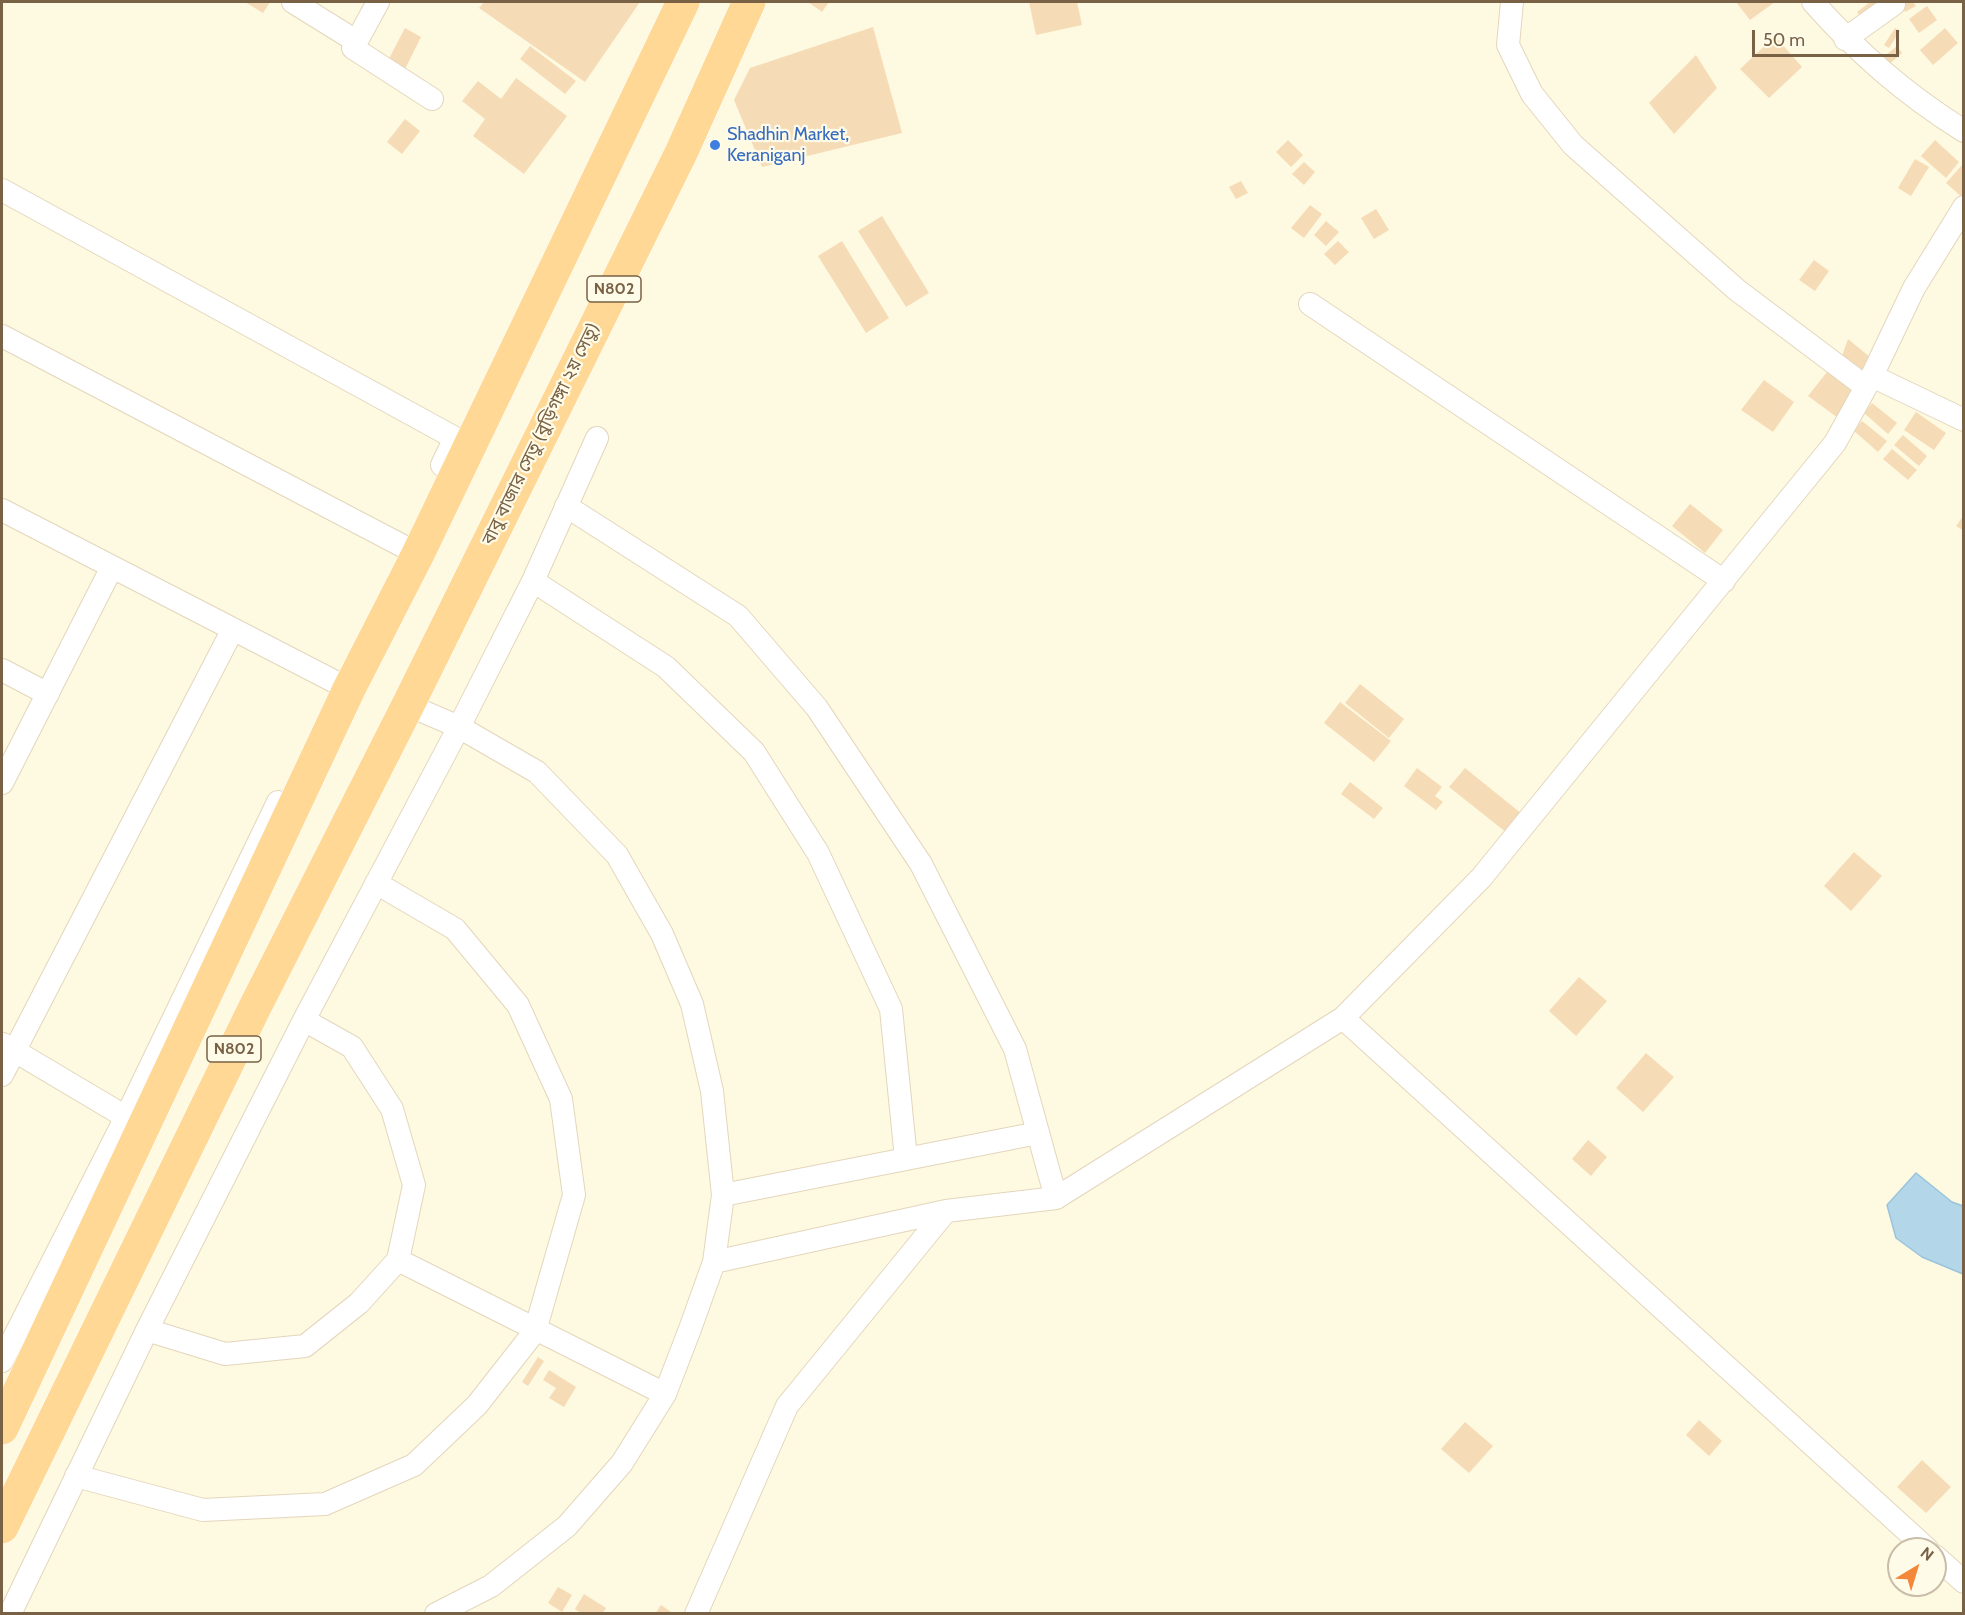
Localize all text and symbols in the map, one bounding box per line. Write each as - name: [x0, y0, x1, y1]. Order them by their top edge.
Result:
- scale bar: [1755, 18, 1902, 56]
- text: 50 m: [1763, 29, 1805, 51]
- place label: Shadhin Market, Keraniganj: [727, 124, 849, 166]
- marker: Shadhin Market, Keraniganj: [708, 138, 722, 152]
- road number: N802: [587, 276, 641, 302]
- street label: বাবু বাজার সেতু (বুড়িগঙ্গা ২য় সেতু): [478, 319, 604, 549]
- road number: N802: [207, 1036, 261, 1062]
- north arrow: [1887, 1537, 1947, 1597]
- text: N: [1917, 1543, 1937, 1565]

